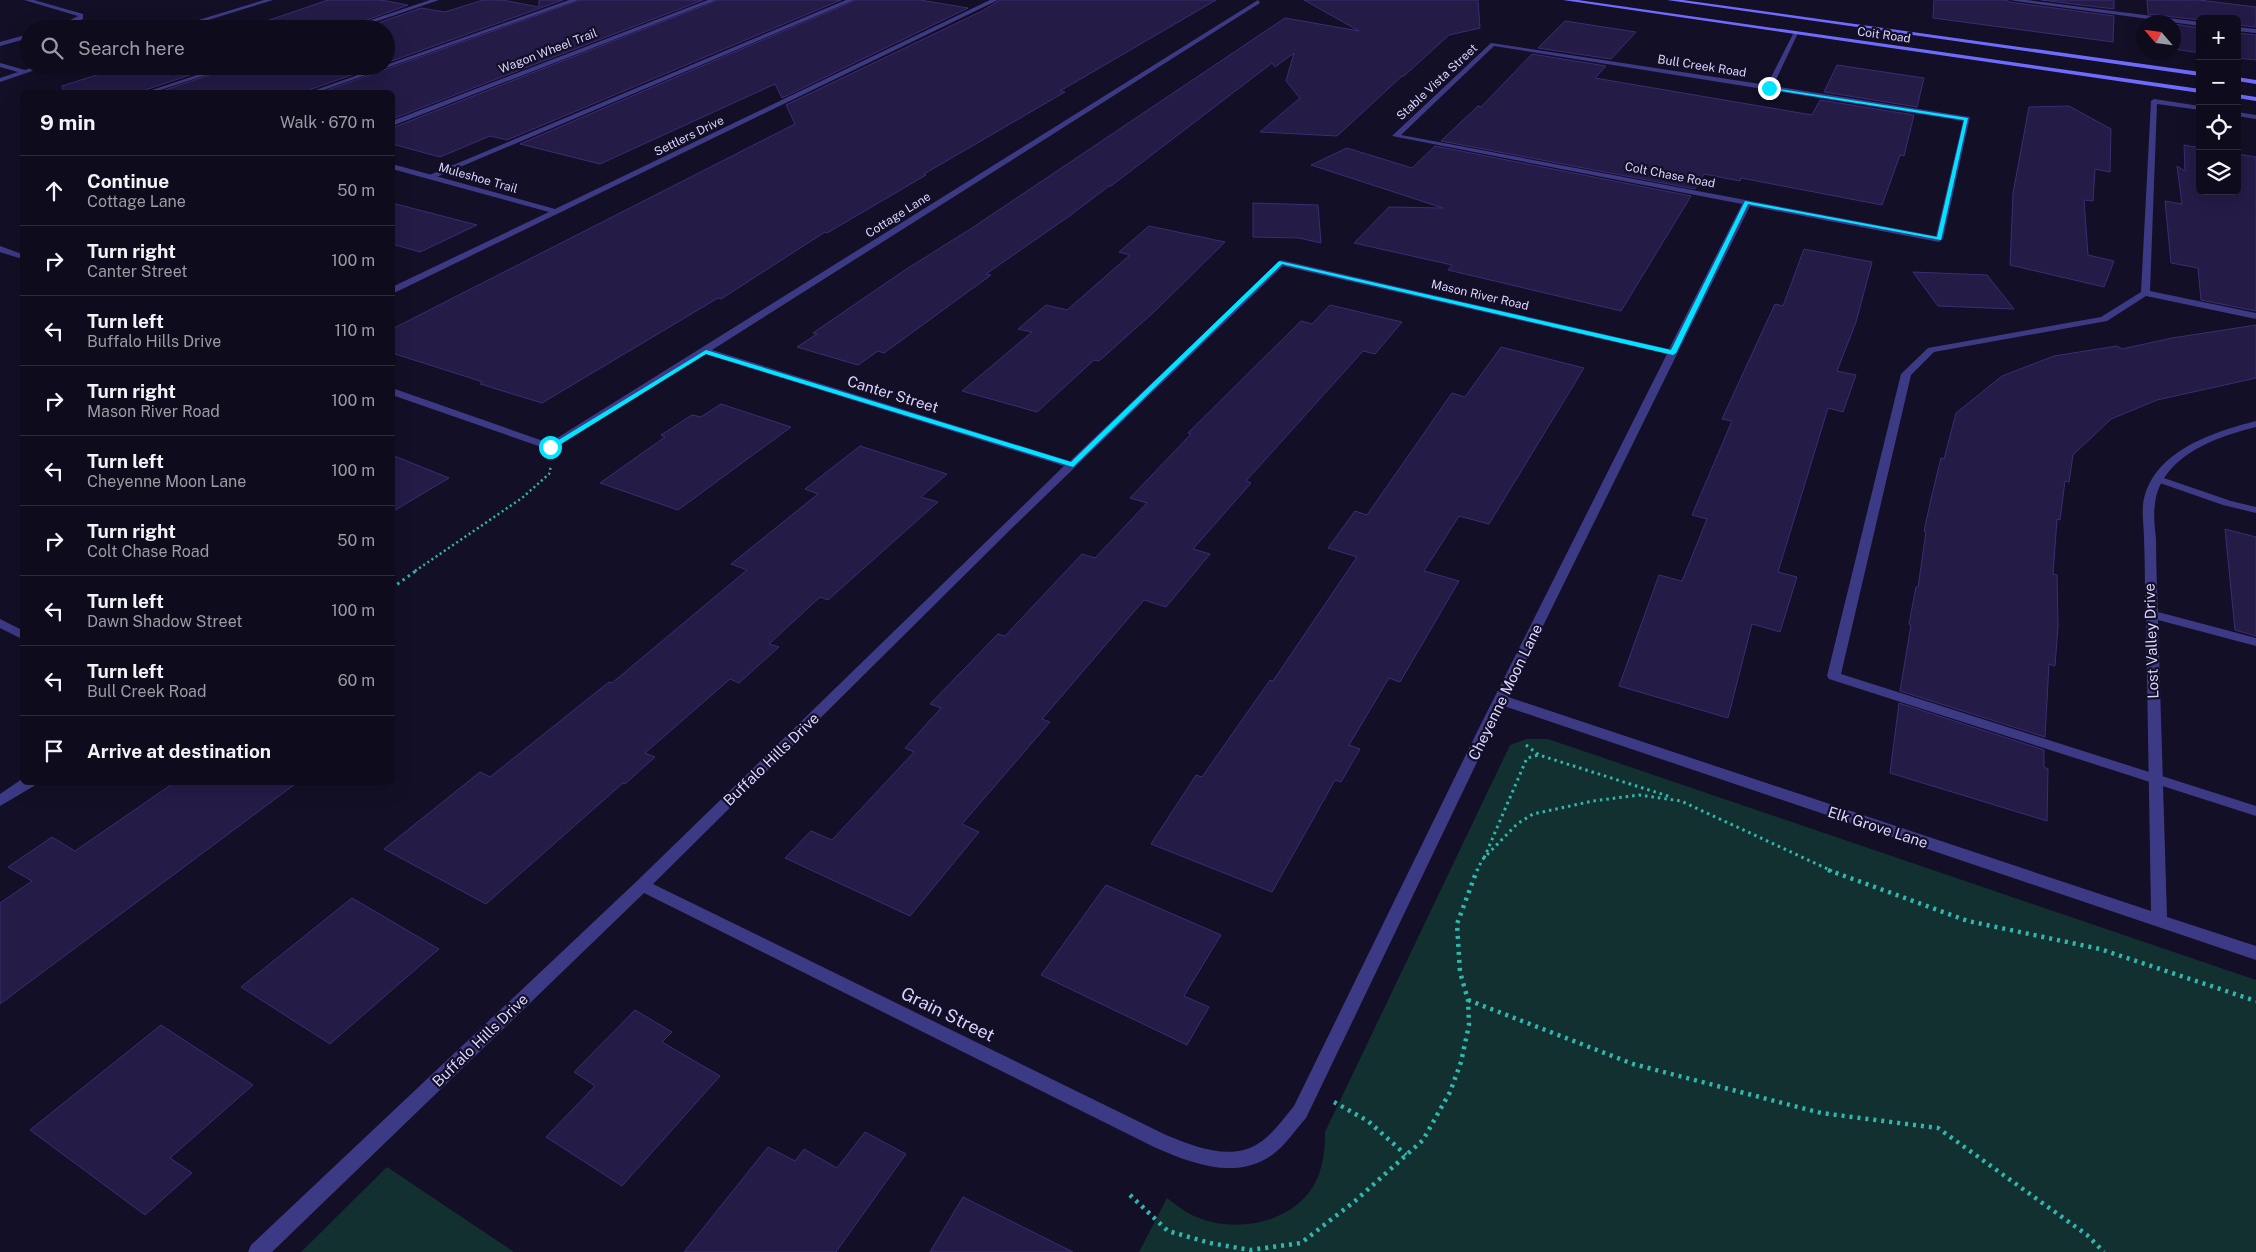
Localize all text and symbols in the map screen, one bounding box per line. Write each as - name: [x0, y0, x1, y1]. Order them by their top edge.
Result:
- north arrow: [2136, 15, 2181, 60]
- map controls: [2196, 15, 2241, 195]
- button: +: [2196, 15, 2241, 60]
- search box: [20, 20, 395, 75]
- street label: Coit Road: [1856, 24, 1912, 46]
- street label: Wagon Wheel Trail: [497, 26, 599, 76]
- icon: search: [38, 34, 66, 62]
- text: Search here: [78, 37, 185, 59]
- street label: Stable Vista Street: [1394, 41, 1480, 123]
- street label: Bull Creek Road: [1657, 52, 1747, 80]
- button: −: [2196, 60, 2241, 105]
- route end: [1758, 77, 1781, 100]
- button: locate: [2196, 105, 2241, 150]
- text: 9 min: [40, 110, 96, 135]
- text: Walk · 670 m: [280, 113, 375, 132]
- street label: Settlers Drive: [652, 113, 726, 159]
- button: layers: [2196, 150, 2241, 195]
- street label: Colt Chase Road: [1624, 159, 1716, 191]
- street label: Muleshoe Trail: [437, 160, 520, 196]
- text: Continue: [87, 170, 169, 192]
- icon: ahead: [40, 177, 68, 205]
- text: 50 m: [337, 181, 375, 200]
- street label: Cottage Lane: [863, 189, 933, 241]
- text: Cottage Lane: [87, 192, 186, 211]
- text: Turn right: [87, 240, 176, 262]
- icon: right: [40, 247, 68, 275]
- text: 100 m: [331, 251, 375, 270]
- text: Canter Street: [87, 262, 188, 281]
- street label: Mason River Road: [1430, 277, 1530, 313]
- text: Turn left: [87, 310, 164, 332]
- icon: left: [40, 317, 68, 345]
- text: 110 m: [334, 321, 375, 340]
- text: Buffalo Hills Drive: [87, 332, 221, 351]
- street label: Canter Street: [845, 372, 941, 416]
- text: Turn right: [87, 380, 176, 402]
- icon: right: [40, 387, 68, 415]
- text: 100 m: [331, 391, 375, 410]
- text: Mason River Road: [87, 402, 220, 421]
- route start: [539, 436, 562, 459]
- text: Turn left: [87, 450, 164, 472]
- icon: left: [40, 457, 68, 485]
- text: 100 m: [331, 461, 375, 480]
- text: Cheyenne Moon Lane: [87, 472, 246, 491]
- text: Turn right: [87, 520, 176, 542]
- icon: right: [40, 527, 68, 555]
- text: 50 m: [337, 531, 375, 550]
- text: Colt Chase Road: [87, 542, 209, 561]
- street label: Lost Valley Drive: [2140, 583, 2162, 699]
- text: Turn left: [87, 590, 164, 612]
- icon: left: [40, 597, 68, 625]
- text: 100 m: [331, 601, 375, 620]
- text: Dawn Shadow Street: [87, 612, 243, 631]
- street label: Cheyenne Moon Lane: [1465, 621, 1545, 763]
- text: Turn left: [87, 660, 164, 682]
- icon: left: [40, 667, 68, 695]
- text: 60 m: [338, 671, 375, 690]
- text: Bull Creek Road: [87, 682, 207, 701]
- street label: Buffalo Hills Drive: [720, 709, 822, 809]
- icon: arrive: [40, 737, 68, 765]
- text: Arrive at destination: [87, 740, 271, 762]
- street label: Elk Grove Lane: [1826, 803, 1930, 851]
- street label: Grain Street: [898, 982, 998, 1046]
- street label: Buffalo Hills Drive: [429, 990, 531, 1090]

